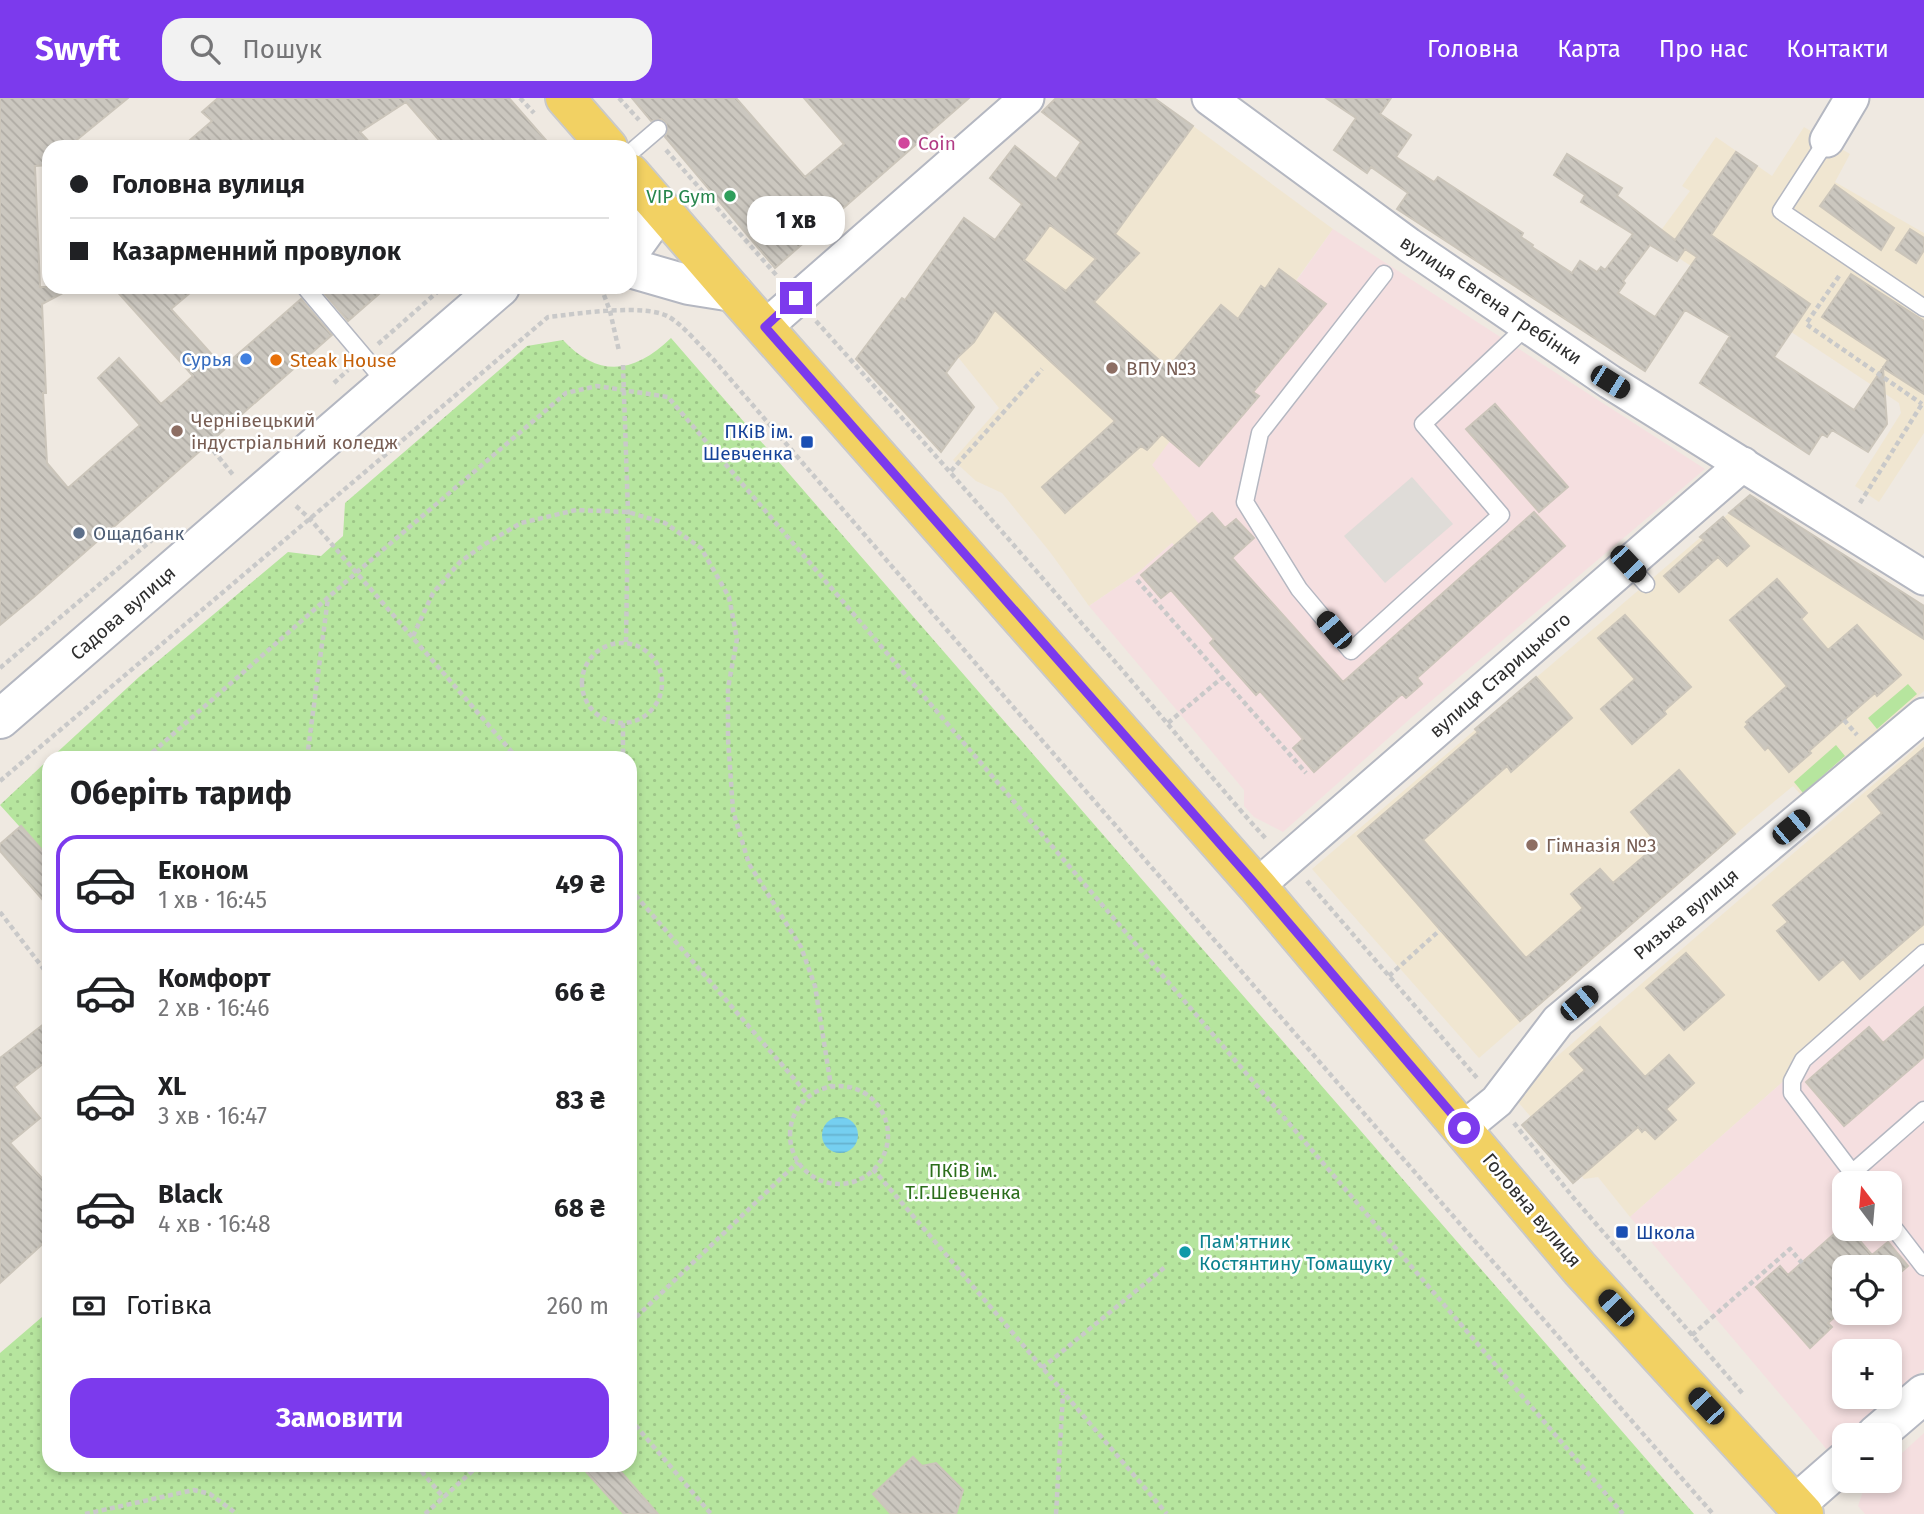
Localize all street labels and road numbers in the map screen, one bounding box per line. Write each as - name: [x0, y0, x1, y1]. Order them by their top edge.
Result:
- street label: вулиця Євгена Гребінки: [1396, 230, 1586, 370]
- street label: Садова вулиця: [66, 561, 180, 665]
- street label: вулиця Старицького: [1425, 607, 1575, 743]
- street label: Ризька вулиця: [1629, 863, 1743, 965]
- street label: Головна вулиця: [1478, 1148, 1586, 1272]

